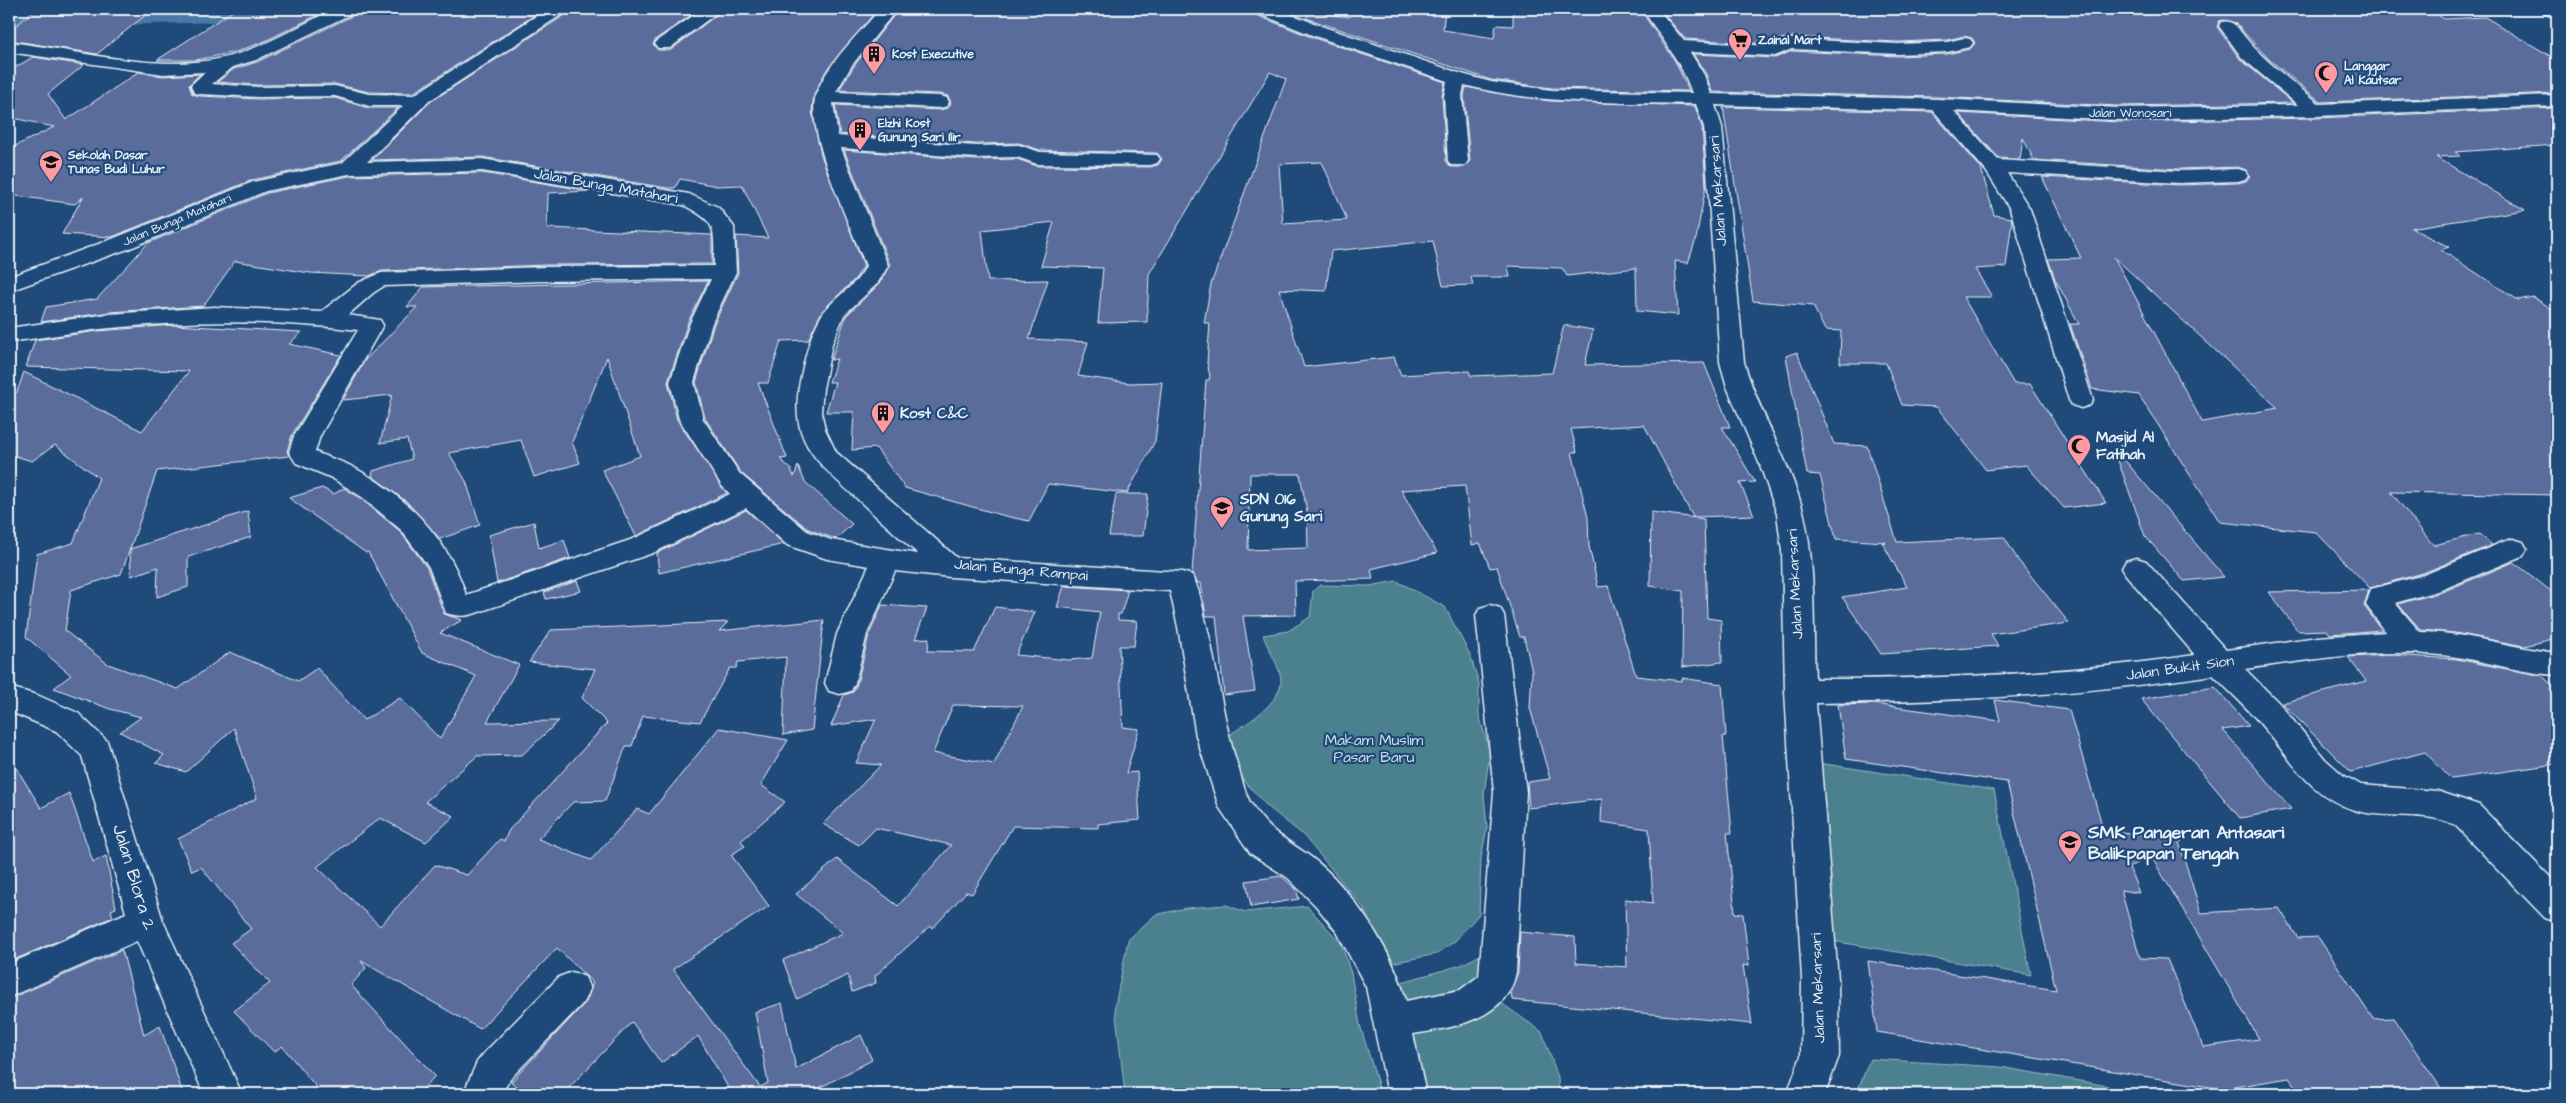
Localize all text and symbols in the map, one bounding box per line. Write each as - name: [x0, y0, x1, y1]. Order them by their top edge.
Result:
- supermarket icon: Zainal Mart: [1727, 27, 1753, 61]
- place label: Zainal Mart: [1758, 32, 1822, 49]
- building icon: Kost Executive: [861, 41, 887, 75]
- place label: Kost Executive: [892, 46, 975, 63]
- place label: Langgar Al Kautsar: [2344, 58, 2402, 89]
- mosque icon: Langgar Al Kautsar: [2313, 60, 2339, 94]
- street label: Jalan Wonosari: [2089, 105, 2171, 122]
- place label: Elzhi Kost Gunung Sari Ilir: [878, 115, 961, 148]
- building icon: Elzhi Kost Gunung Sari Ilir: [847, 117, 873, 151]
- street label: Jalan Mekarsari: [1704, 134, 1732, 247]
- place label: Sekolah Dasar Tunas Budi Luhur: [67, 147, 165, 178]
- school or university icon: Sekolah Dasar Tunas Budi Luhur: [38, 149, 64, 183]
- street label: Jalan Bunga Matahari: [532, 163, 680, 210]
- street label: Jalan Bunga Matahari: [120, 189, 234, 251]
- building icon: Kost C&C: [870, 400, 896, 434]
- place label: Kost C&C: [900, 403, 969, 424]
- place label: Masjid Al Fatihah: [2096, 427, 2155, 465]
- mosque icon: Masjid Al Fatihah: [2066, 433, 2092, 467]
- place label: SDN 016 Gunung Sari: [1239, 489, 1323, 529]
- school or university icon: SDN 016 Gunung Sari: [1209, 495, 1235, 529]
- street label: Jalan Mekarsari: [1782, 528, 1808, 640]
- street label: Jalan Bunga Rampai: [953, 554, 1090, 587]
- street label: Jalan Bukit Sion: [2125, 650, 2236, 686]
- park label: Makam Muslim Pasar Baru: [1325, 730, 1424, 768]
- place label: SMK Pangeran Antasari Balikpapan Tengah: [2087, 820, 2285, 867]
- street label: Jalan Blora 2: [106, 821, 162, 934]
- school or university icon: SMK Pangeran Antasari Balikpapan Tengah: [2057, 829, 2083, 863]
- street label: Jalan Mekarsari: [1806, 932, 1830, 1044]

